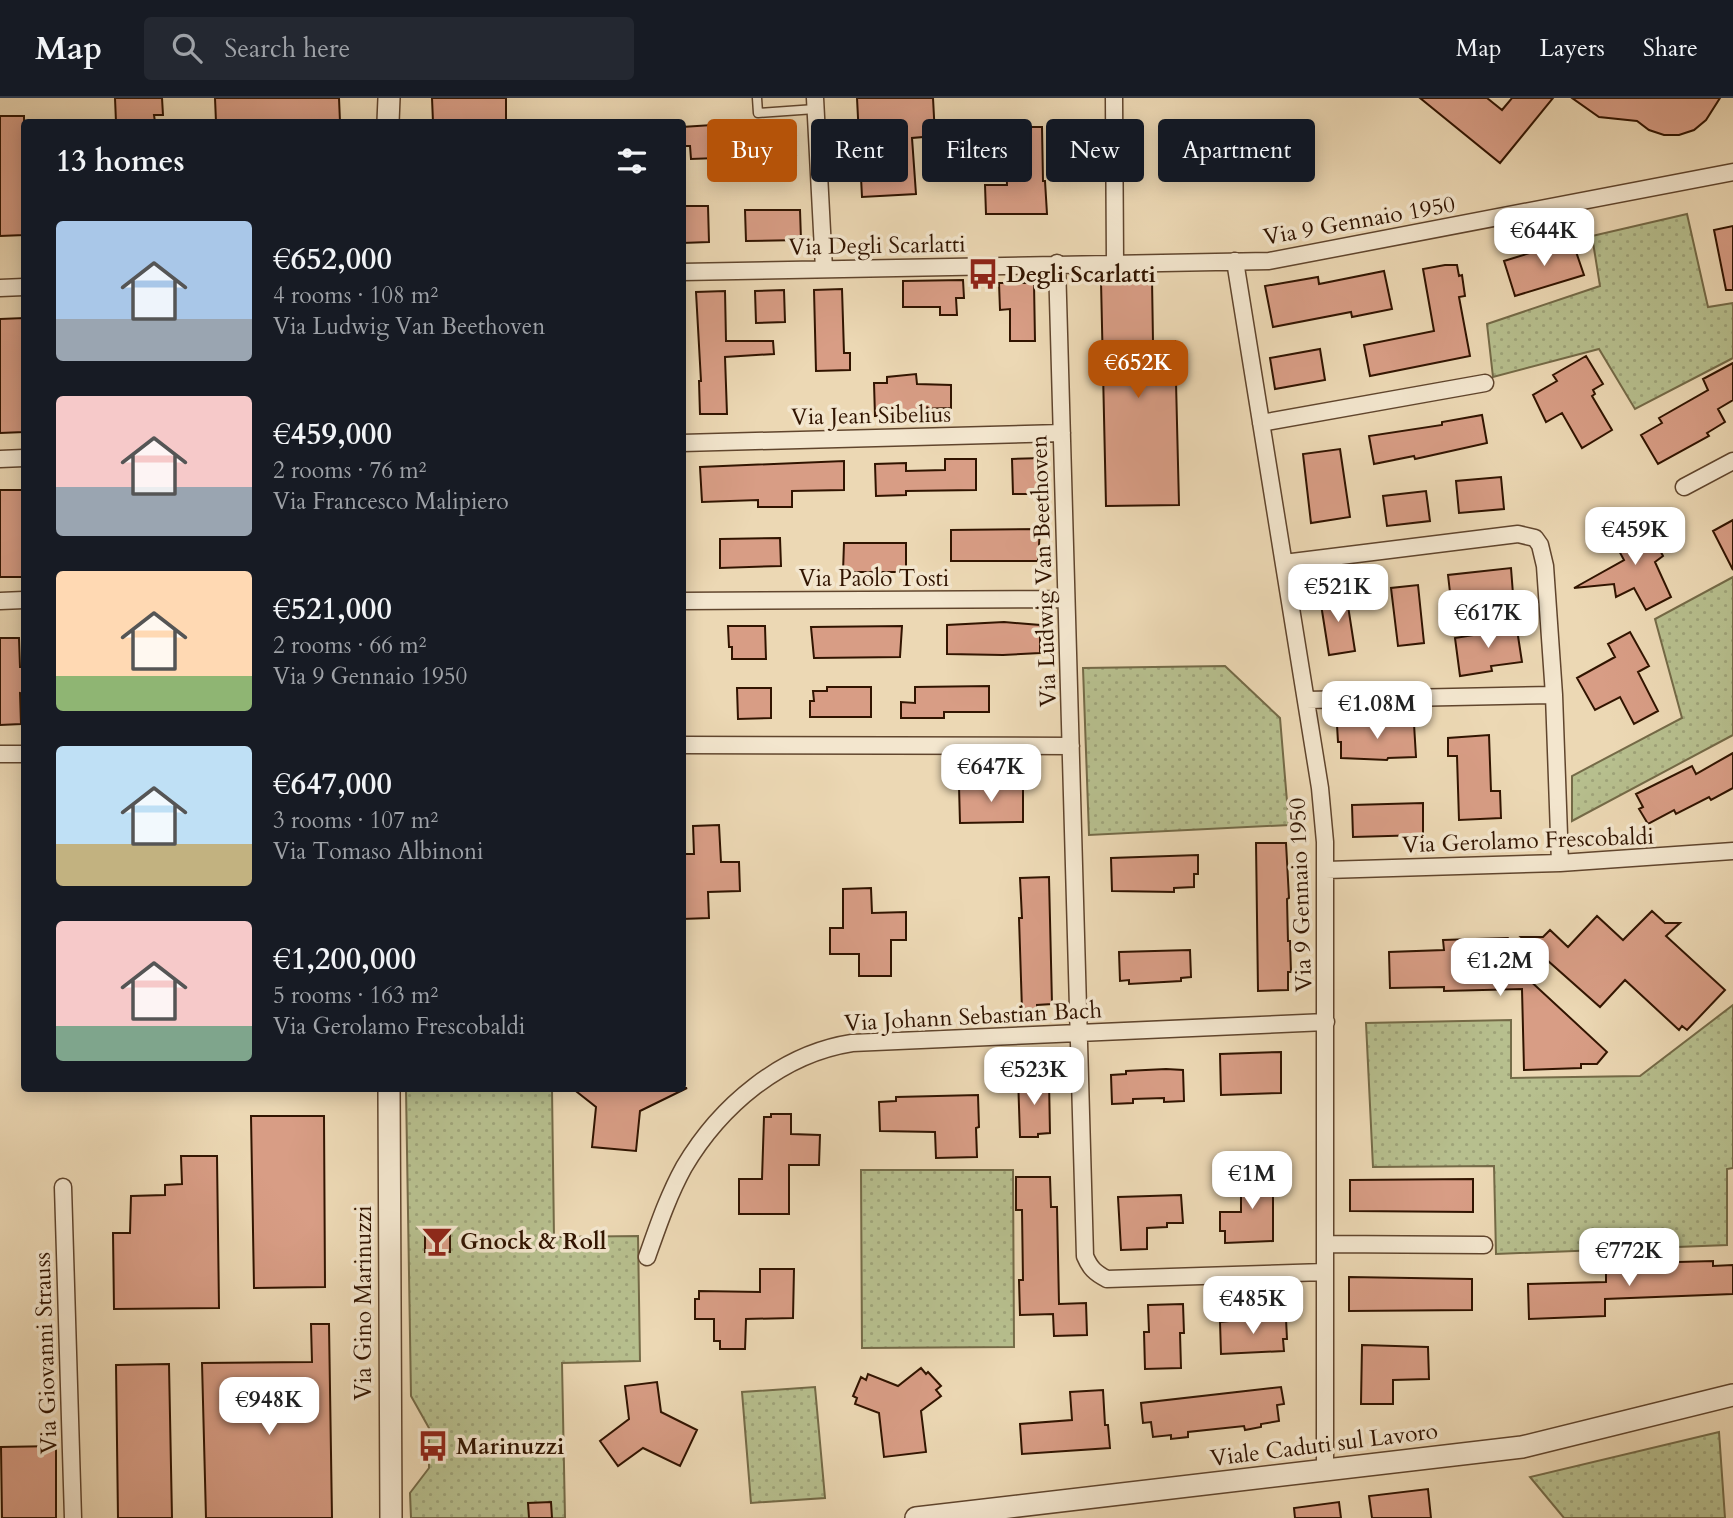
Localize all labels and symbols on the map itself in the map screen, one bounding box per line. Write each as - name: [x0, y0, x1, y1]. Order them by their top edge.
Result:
- street label: Via 9 Gennaio 1950: [1261, 188, 1457, 253]
- pin: €644K: [1495, 208, 1593, 268]
- street label: Via Degli Scarlatti: [788, 228, 966, 263]
- bus stop icon: Degli Scarlatti: [966, 257, 1000, 291]
- place label: Degli Scarlatti: [1006, 259, 1156, 290]
- pin: €652K: [1089, 341, 1187, 400]
- street label: Via Jean Sibelius: [791, 399, 951, 432]
- street label: Via Ludwig Van Beethoven: [1023, 434, 1064, 708]
- pin: €459K: [1586, 508, 1684, 567]
- street label: Via Paolo Tosti: [799, 563, 949, 594]
- pin: €521K: [1289, 564, 1387, 624]
- pin: €617K: [1439, 590, 1537, 650]
- pin: €1.08M: [1320, 682, 1434, 741]
- pin: €647K: [942, 744, 1040, 804]
- street label: Via 9 Gennaio 1950: [1282, 797, 1319, 993]
- street label: Via Gerolamo Frescobaldi: [1401, 821, 1655, 860]
- pin: €1.2M: [1451, 939, 1549, 998]
- street label: Via Johann Sebastian Bach: [843, 994, 1103, 1039]
- pin: €523K: [985, 1048, 1083, 1107]
- pin: €1M: [1218, 1152, 1286, 1211]
- street label: Via Gino Marinuzzi: [348, 1205, 379, 1401]
- bar icon: Gnock & Roll: [420, 1224, 454, 1258]
- place label: Gnock & Roll: [460, 1226, 607, 1257]
- pin: €772K: [1580, 1228, 1678, 1288]
- street label: Via Giovanni Strauss: [26, 1251, 65, 1455]
- pin: €485K: [1204, 1276, 1302, 1336]
- pin: €948K: [220, 1378, 318, 1437]
- street label: Viale Caduti sul Lavoro: [1208, 1415, 1440, 1474]
- bus stop icon: Marinuzzi: [416, 1429, 450, 1463]
- place label: Marinuzzi: [456, 1431, 564, 1462]

